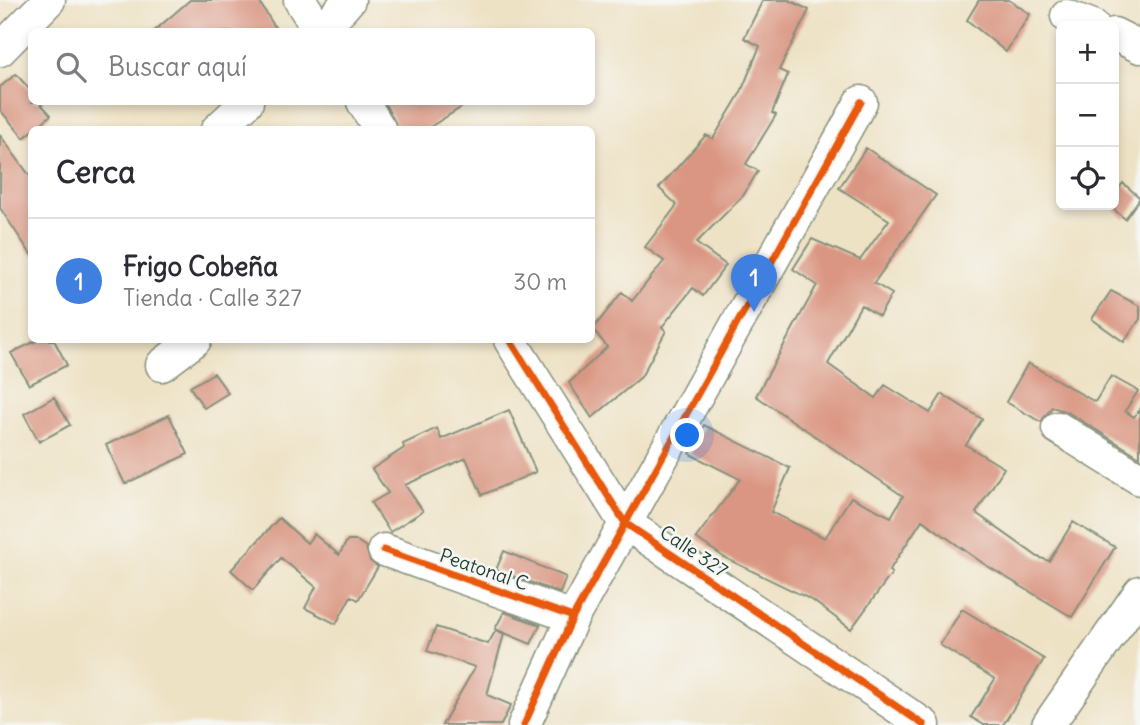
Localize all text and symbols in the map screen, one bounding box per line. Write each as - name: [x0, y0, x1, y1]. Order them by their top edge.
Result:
- map controls: [1056, 21, 1119, 210]
- button: +: [1056, 21, 1119, 84]
- search box: [28, 28, 595, 105]
- icon: search: [52, 48, 90, 86]
- text: Buscar aquí: [108, 50, 247, 83]
- button: −: [1056, 84, 1119, 147]
- button: locate: [1056, 147, 1119, 210]
- text: Cerca: [56, 153, 135, 191]
- text: Frigo Cobeña: [123, 250, 278, 283]
- pin: 1: [731, 254, 777, 312]
- text: 1: [74, 267, 84, 296]
- text: 30 m: [513, 267, 567, 296]
- text: Tienda · Calle 327: [123, 283, 302, 312]
- your location: [670, 418, 704, 452]
- street label: Calle 327: [655, 520, 733, 582]
- street label: Peatonal C: [437, 543, 531, 595]

